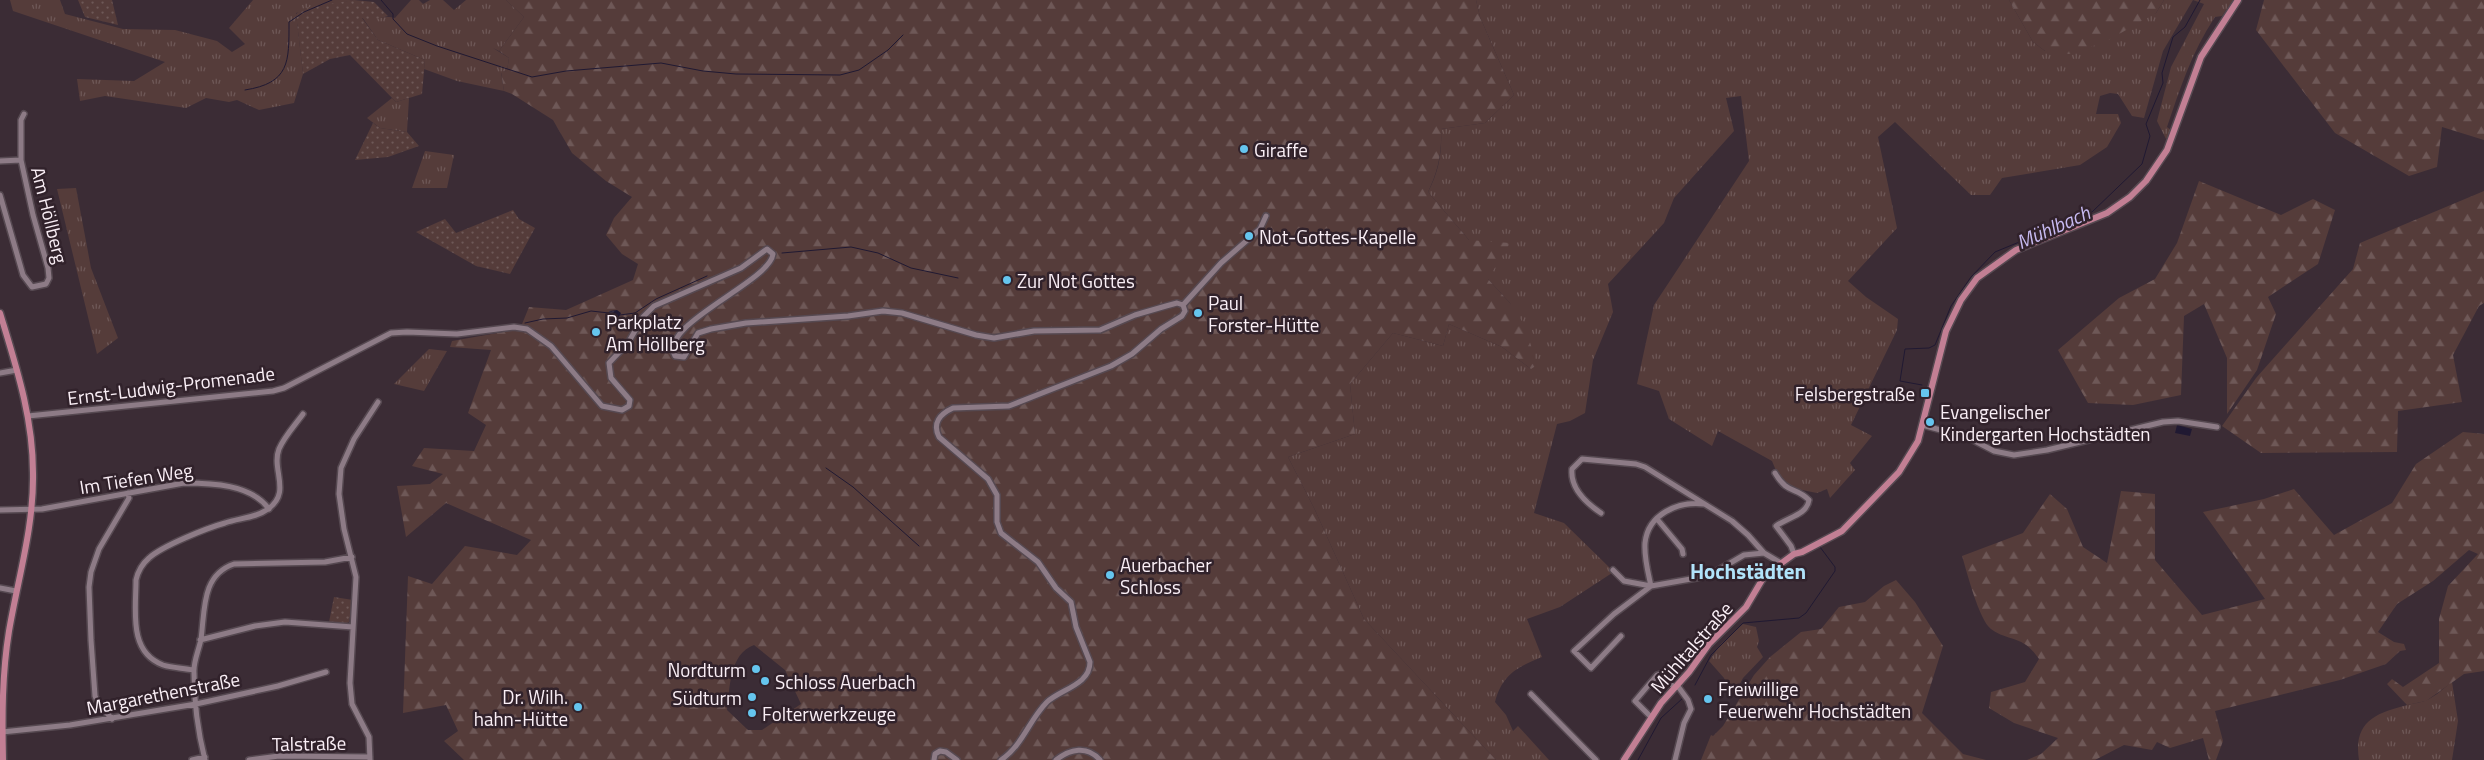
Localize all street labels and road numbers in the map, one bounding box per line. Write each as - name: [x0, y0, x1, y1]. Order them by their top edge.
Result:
- street label: Am Höllberg: [24, 164, 76, 267]
- street label: Ernst-Ludwig-Promenade: [66, 358, 276, 412]
- street label: Im Tiefen Weg: [77, 455, 195, 501]
- street label: Mühltalstraße: [1643, 595, 1739, 699]
- street label: Margarethenstraße: [84, 664, 242, 722]
- street label: Talstraße: [272, 728, 346, 758]

